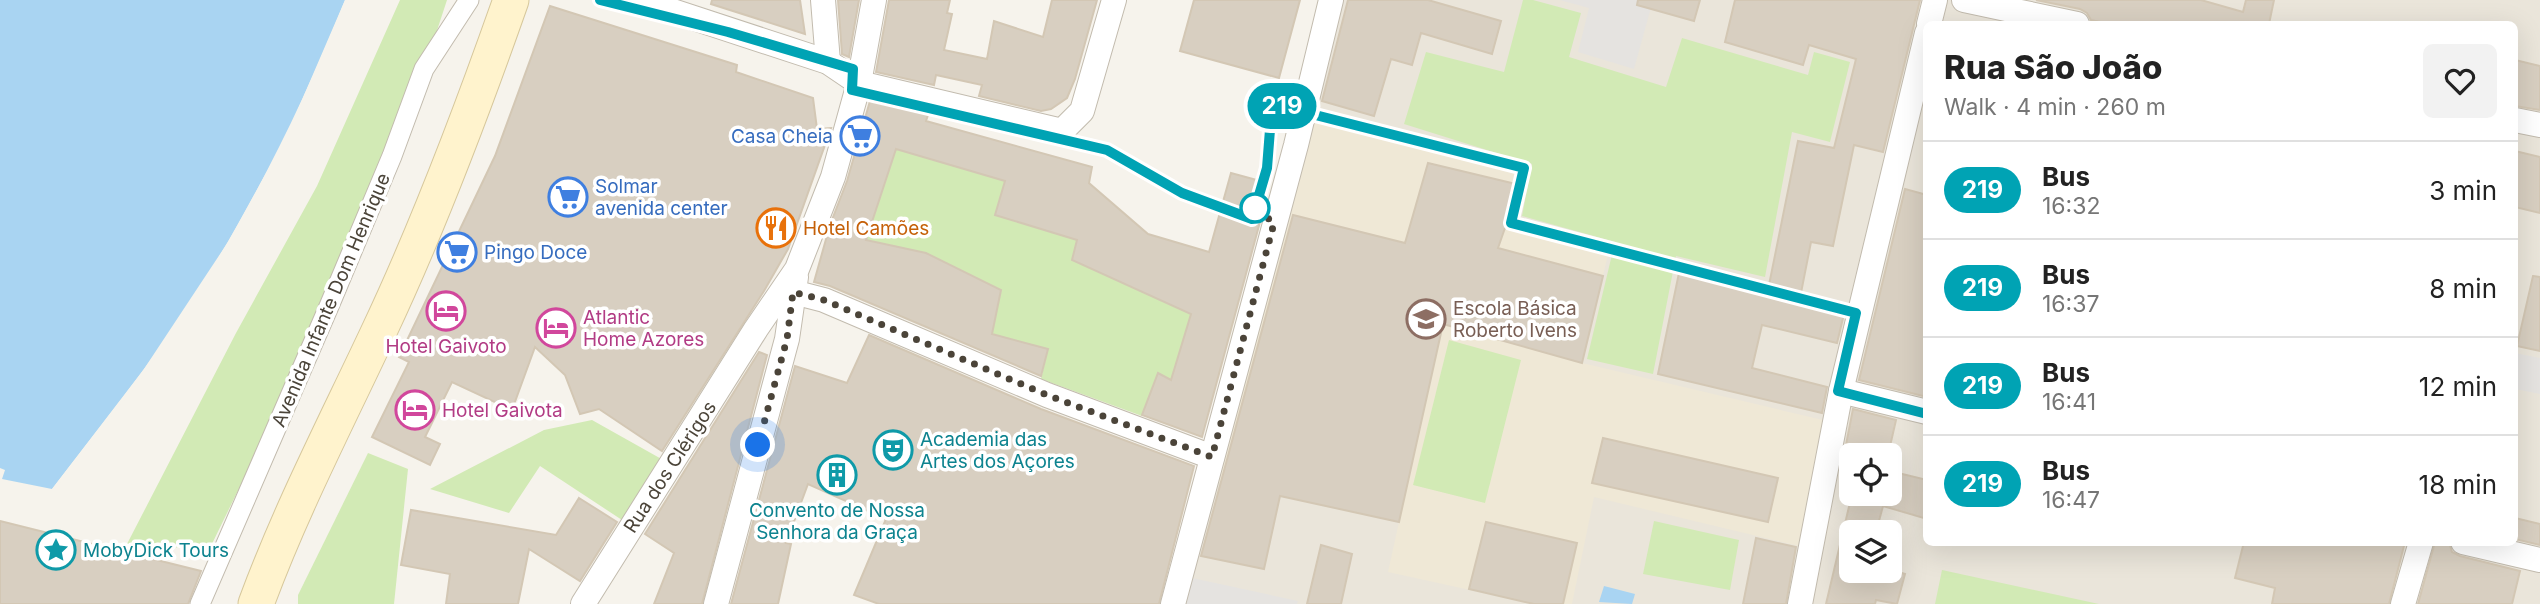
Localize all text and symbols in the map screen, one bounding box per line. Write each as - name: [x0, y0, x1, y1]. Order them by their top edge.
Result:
- button: heart: [2423, 44, 2497, 118]
- text: Rua São João: [1944, 47, 2162, 87]
- line badge: 219: [1242, 83, 1322, 129]
- text: 219: [1261, 91, 1303, 120]
- text: Walk · 4 min · 260 m: [1944, 93, 2166, 121]
- supermarket icon: Casa Cheia: [839, 115, 881, 157]
- place label: Casa Cheia: [731, 125, 833, 148]
- text: Bus: [2042, 161, 2090, 192]
- street label: Avenida Infante Dom Henrique: [267, 170, 395, 430]
- place label: Solmar avenida center: [595, 175, 728, 220]
- text: 219: [1962, 175, 2003, 204]
- text: 3 min: [2429, 175, 2497, 206]
- supermarket icon: Solmar avenida center: [547, 176, 589, 218]
- text: 16:32: [2042, 192, 2100, 220]
- unlabelled marker: [1240, 193, 1270, 223]
- restaurant icon: Hotel Camões: [755, 207, 797, 249]
- place label: Hotel Camões: [803, 217, 929, 240]
- supermarket icon: Pingo Doce: [436, 231, 478, 273]
- place label: Pingo Doce: [484, 241, 587, 264]
- text: Bus: [2042, 259, 2090, 290]
- text: 219: [1962, 273, 2003, 302]
- text: 8 min: [2429, 273, 2497, 304]
- hotel icon: Hotel Gaivoto: [425, 290, 467, 332]
- text: 16:37: [2042, 290, 2099, 318]
- place label: Escola Básica Roberto Ivens: [1453, 297, 1577, 342]
- school or university icon: Escola Básica Roberto Ivens: [1405, 298, 1447, 340]
- place label: Atlantic Home Azores: [583, 306, 704, 351]
- hotel icon: Atlantic Home Azores: [535, 307, 577, 349]
- place label: Hotel Gaivoto: [385, 335, 507, 358]
- text: Bus: [2042, 357, 2090, 388]
- text: 219: [1962, 371, 2003, 400]
- text: 12 min: [2419, 371, 2497, 402]
- text: 16:41: [2042, 388, 2096, 416]
- hotel icon: Hotel Gaivota: [394, 389, 436, 431]
- street label: Rua dos Clérigos: [619, 397, 721, 537]
- place label: Hotel Gaivota: [442, 399, 563, 422]
- your location: [740, 427, 775, 462]
- place label: Academia das Artes dos Açores: [920, 428, 1075, 473]
- theatre icon: Academia das Artes dos Açores: [872, 429, 914, 471]
- map controls: [1839, 443, 1902, 583]
- button: locate: [1839, 443, 1902, 506]
- building icon: Convento de Nossa Senhora da Graça: [816, 454, 858, 496]
- text: Bus: [2042, 455, 2090, 486]
- text: 219: [1962, 469, 2003, 498]
- text: 18 min: [2419, 469, 2497, 500]
- text: 16:47: [2042, 486, 2100, 514]
- place label: Convento de Nossa Senhora da Graça: [749, 499, 925, 544]
- button: layers: [1839, 520, 1902, 583]
- place icon: MobyDick Tours: [35, 529, 77, 571]
- place label: MobyDick Tours: [83, 539, 229, 562]

